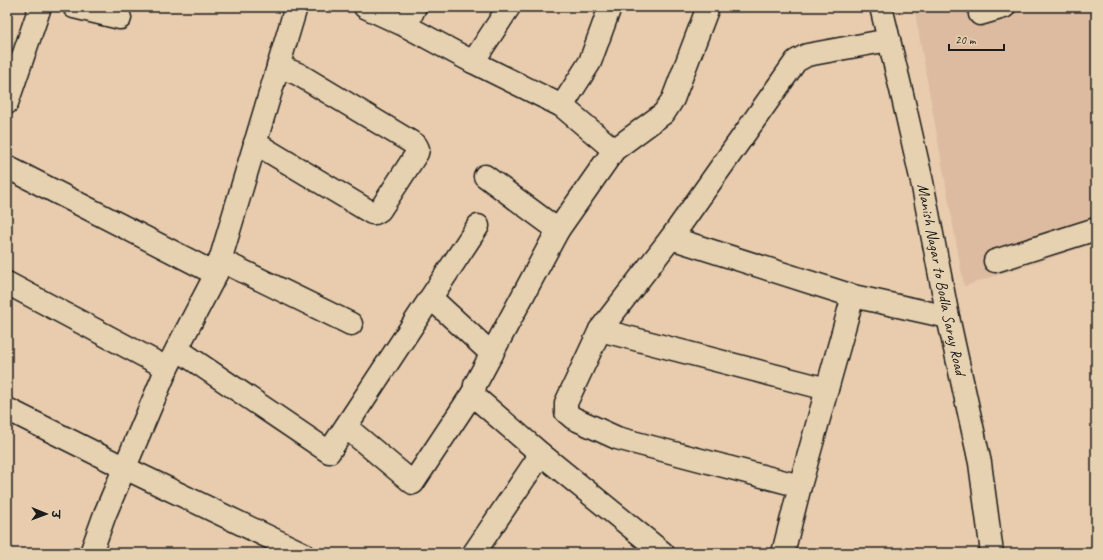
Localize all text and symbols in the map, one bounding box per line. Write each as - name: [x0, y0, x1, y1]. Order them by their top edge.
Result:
- scale bar: [949, 26, 1004, 52]
- text: 20 m: [955, 32, 977, 48]
- street label: Manish Nagar to Bodla Saray Road: [913, 182, 971, 379]
- north arrow: [26, 494, 66, 534]
- text: उ: [49, 509, 63, 520]

